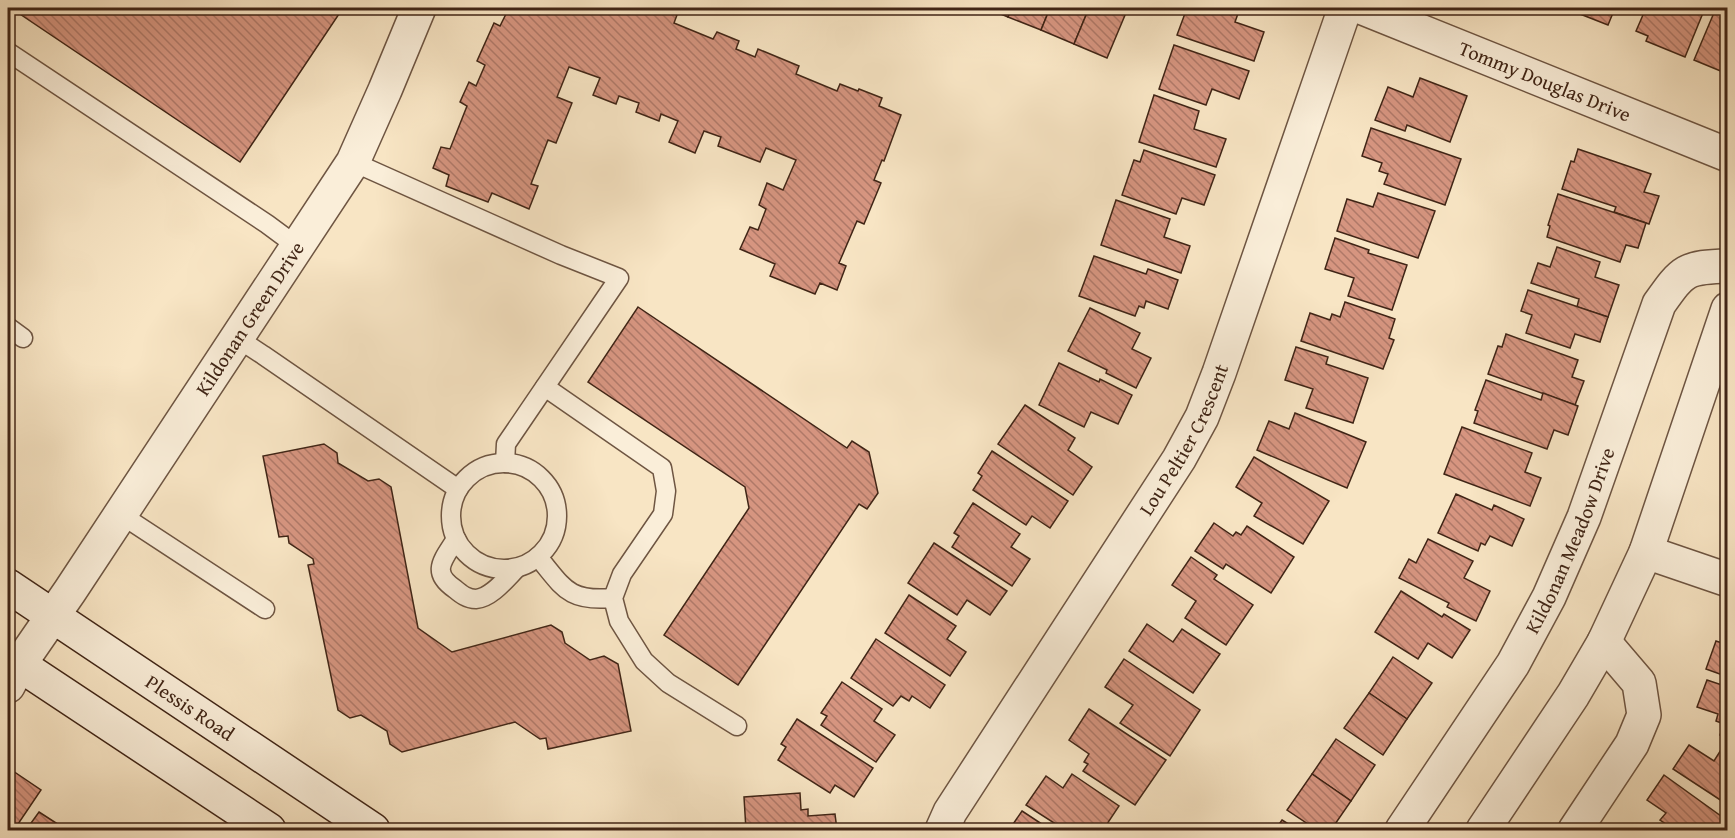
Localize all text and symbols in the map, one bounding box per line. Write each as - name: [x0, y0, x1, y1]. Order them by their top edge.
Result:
- street label: Tommy Douglas Drive: [1455, 33, 1635, 128]
- street label: Kildonan Green Drive: [188, 235, 311, 401]
- street label: Lou Peltier Crescent: [1131, 360, 1235, 521]
- street label: Kildonan Meadow Drive: [1517, 443, 1621, 639]
- street label: Plessis Road: [140, 667, 241, 748]

